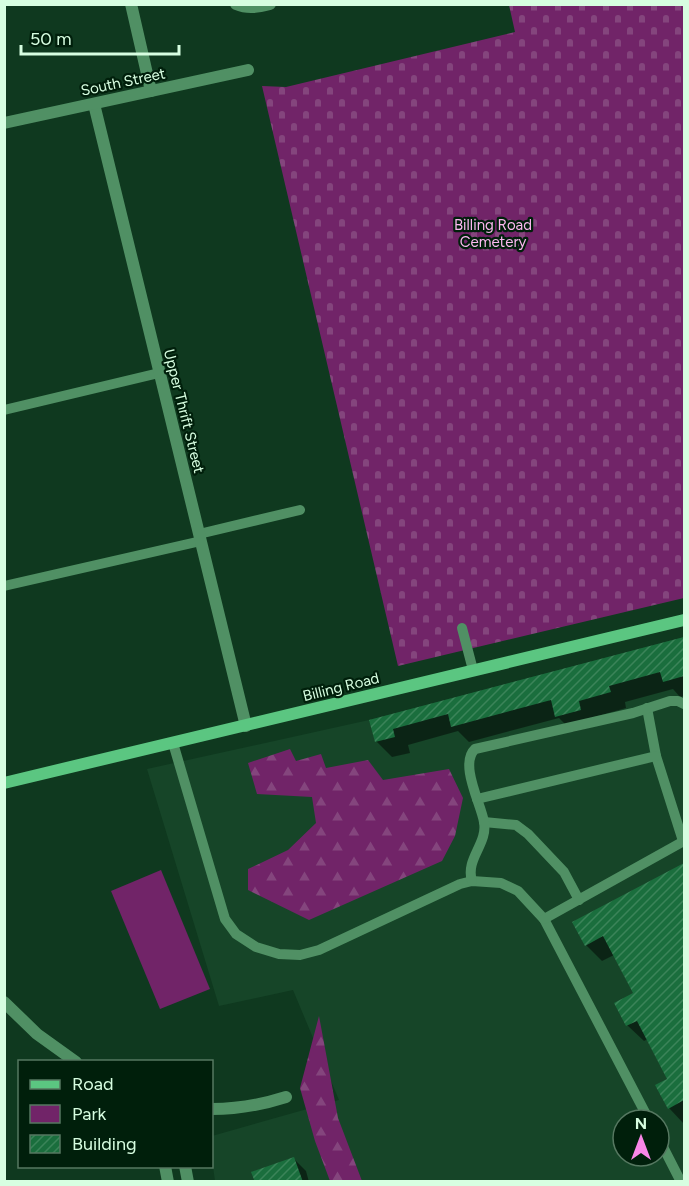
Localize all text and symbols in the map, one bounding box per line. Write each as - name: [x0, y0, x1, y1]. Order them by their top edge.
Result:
- scale bar: [21, 18, 178, 56]
- text: 50 m: [30, 28, 72, 50]
- street label: South Street: [79, 64, 167, 100]
- park label: Billing Road Cemetery: [454, 216, 532, 251]
- street label: Upper Thrift Street: [160, 347, 208, 475]
- street label: Billing Road: [301, 669, 381, 705]
- legend: [18, 1060, 213, 1168]
- text: Road: [72, 1073, 113, 1095]
- text: Park: [72, 1103, 107, 1125]
- north arrow: [611, 1108, 671, 1168]
- text: N: [635, 1114, 647, 1133]
- text: Building: [72, 1133, 137, 1155]

